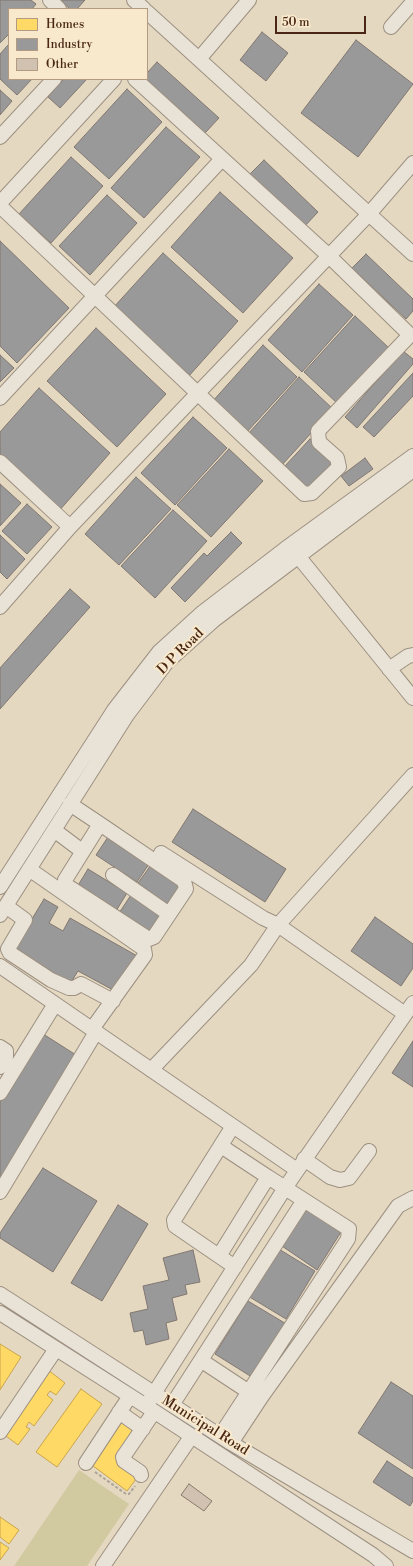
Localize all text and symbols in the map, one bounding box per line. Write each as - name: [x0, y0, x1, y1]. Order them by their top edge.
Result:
- legend: [8, 8, 148, 80]
- scale bar: [277, 8, 368, 34]
- text: 50 m: [282, 15, 310, 30]
- text: Homes: [46, 17, 84, 32]
- text: Industry: [46, 37, 92, 52]
- text: Other: [46, 57, 78, 72]
- street label: D P Road: [154, 625, 208, 679]
- street label: Municipal Road: [158, 1392, 252, 1460]

